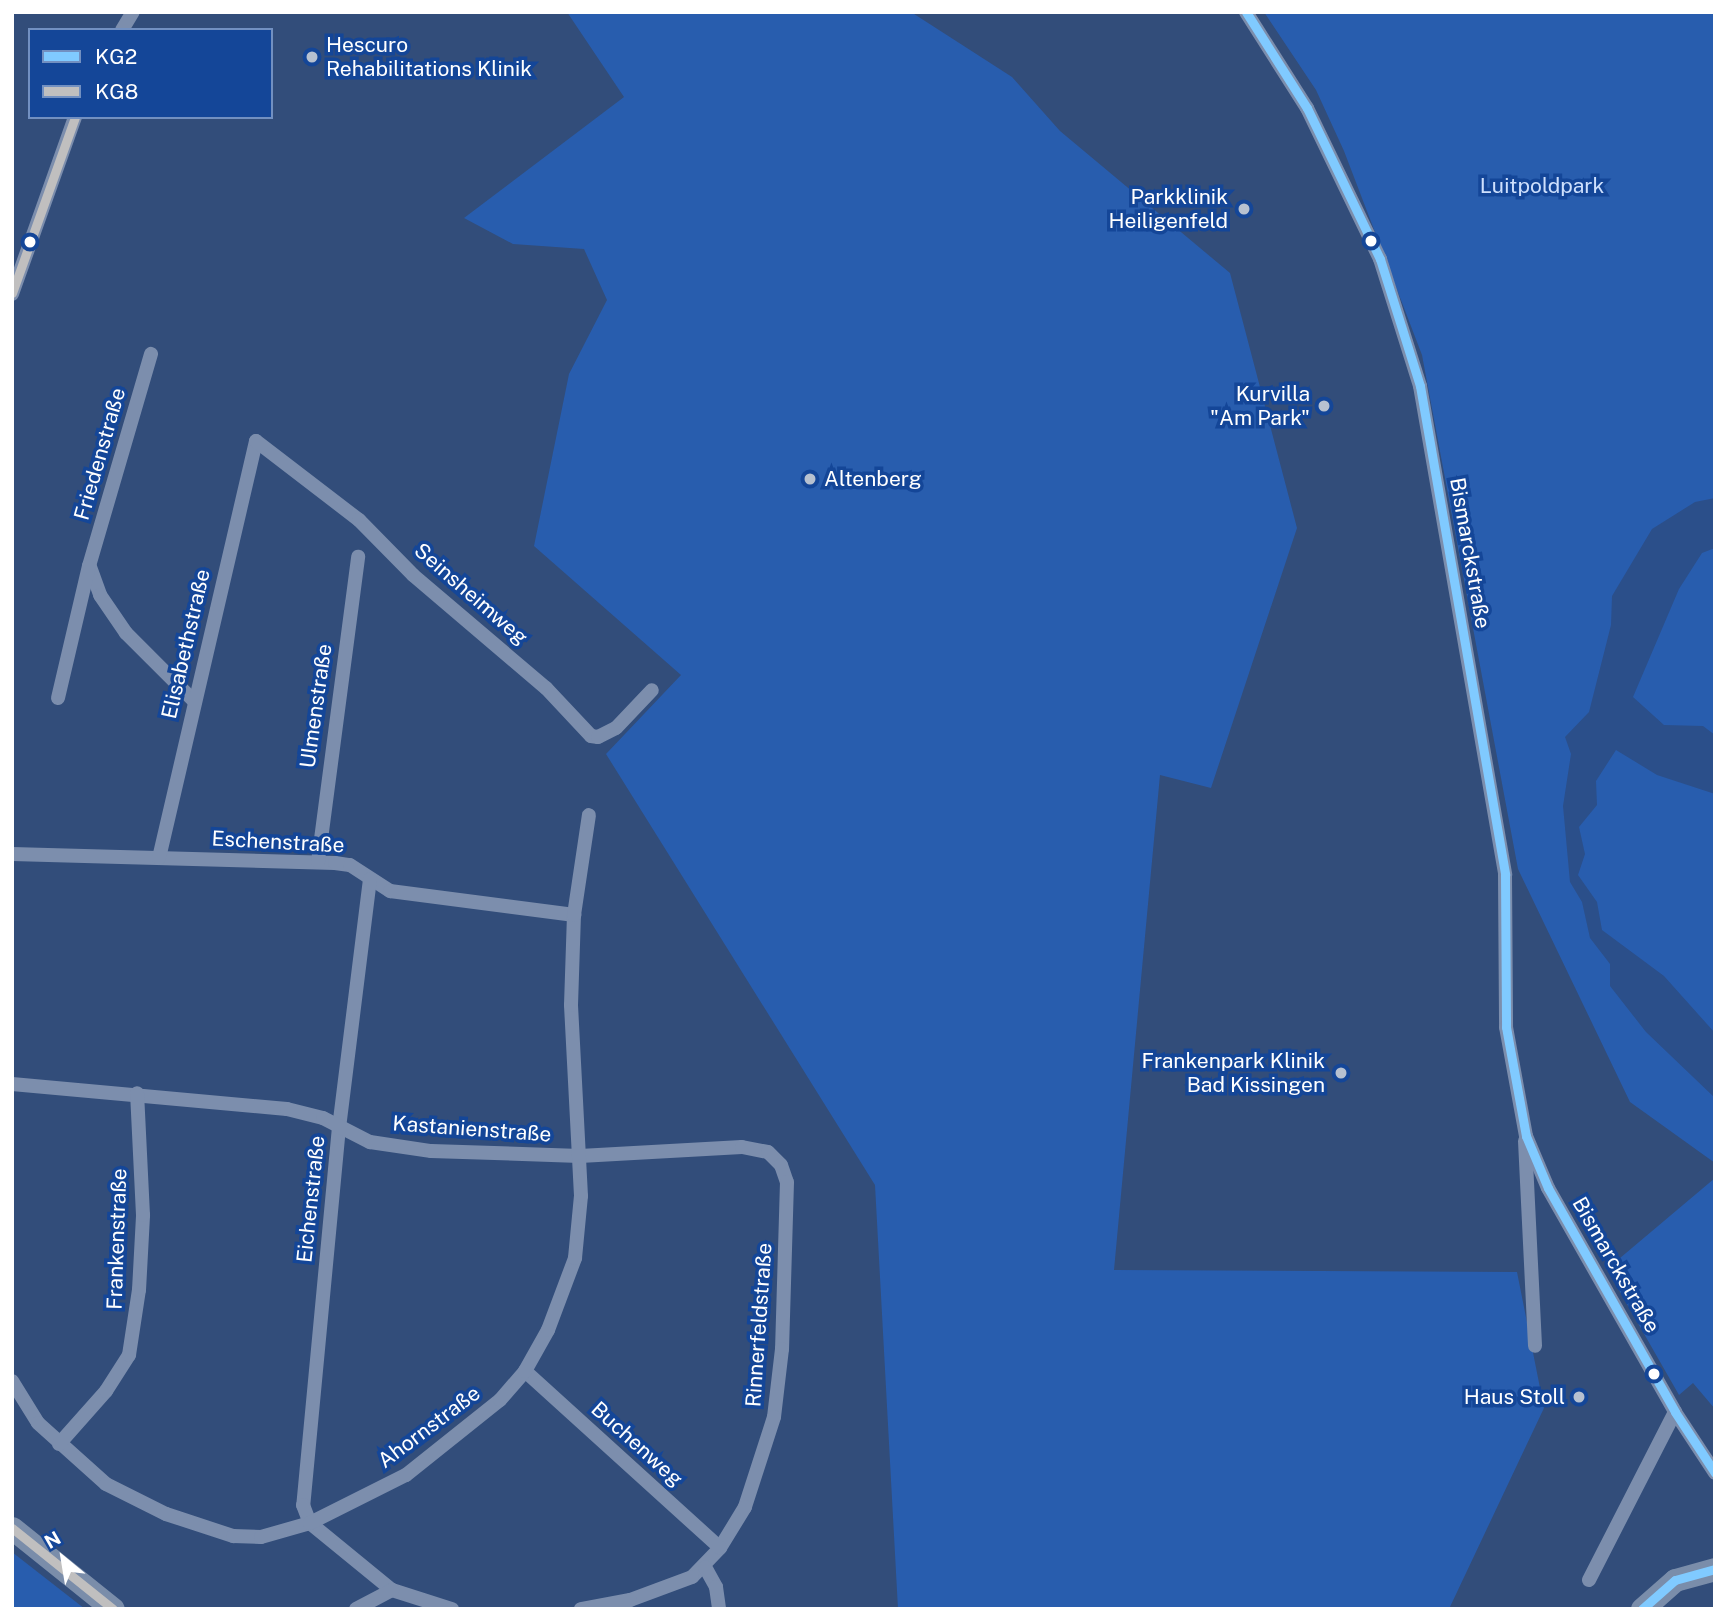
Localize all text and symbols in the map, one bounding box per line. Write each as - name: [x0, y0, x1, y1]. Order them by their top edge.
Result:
- legend: [28, 28, 273, 119]
- place label: Hescuro Rehabilitations Klinik: [326, 32, 532, 82]
- text: KG2: [95, 44, 137, 69]
- marker: Hescuro Rehabilitations Klinik: [304, 49, 320, 65]
- text: KG8: [95, 79, 138, 104]
- park label: Luitpoldpark: [1480, 173, 1604, 199]
- place label: Parkklinik Heiligenfeld: [1109, 184, 1228, 234]
- marker: Parkklinik Heiligenfeld: [1234, 199, 1254, 219]
- unlabelled marker: [1364, 234, 1378, 248]
- unlabelled marker: [23, 235, 37, 249]
- place label: Kurvilla "Am Park": [1210, 381, 1310, 431]
- street label: Friedenstraße: [69, 385, 131, 523]
- marker: Kurvilla "Am Park": [1316, 398, 1332, 414]
- place label: Altenberg: [824, 466, 922, 492]
- marker: Altenberg: [802, 471, 818, 487]
- street label: Bismarckstraße: [1444, 476, 1496, 630]
- street label: Seinsheimweg: [409, 538, 533, 650]
- street label: Elisabethstraße: [157, 567, 215, 721]
- street label: Ulmenstraße: [295, 642, 337, 770]
- street label: Eschenstraße: [211, 826, 345, 858]
- place label: Frankenpark Klinik Bad Kissingen: [1141, 1048, 1325, 1098]
- marker: Frankenpark Klinik Bad Kissingen: [1331, 1063, 1351, 1083]
- street label: Kastanienstraße: [392, 1111, 552, 1147]
- street label: Eichenstraße: [292, 1134, 330, 1264]
- street label: Frankenstraße: [102, 1168, 132, 1310]
- street label: Bismarckstraße: [1567, 1193, 1665, 1337]
- street label: Rinnerfeldstraße: [741, 1242, 777, 1408]
- unlabelled marker: [1647, 1367, 1661, 1381]
- street label: Ahornstraße: [373, 1380, 485, 1474]
- place label: Haus Stoll: [1464, 1384, 1565, 1410]
- marker: Haus Stoll: [1571, 1389, 1587, 1405]
- street label: Buchenweg: [586, 1396, 688, 1492]
- north arrow: [28, 1523, 98, 1593]
- text: N: [41, 1527, 64, 1553]

